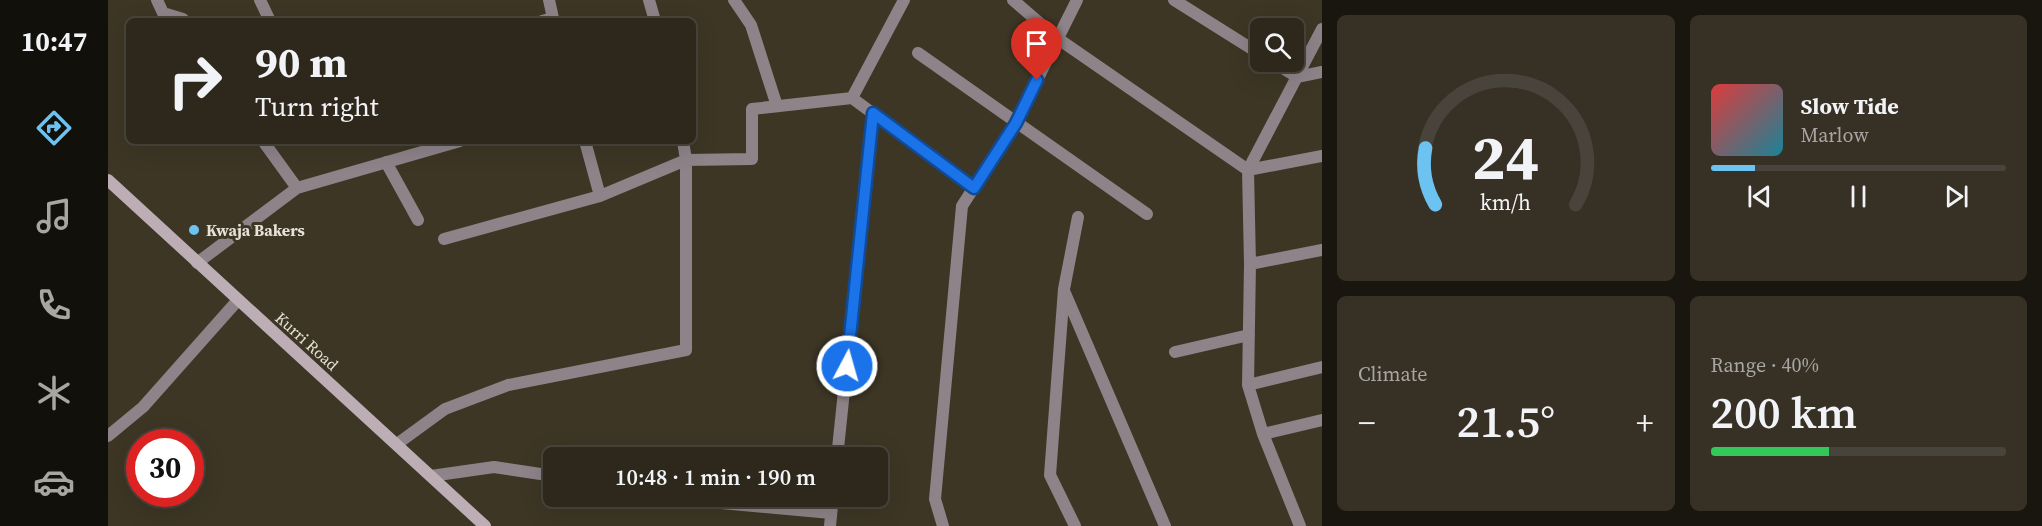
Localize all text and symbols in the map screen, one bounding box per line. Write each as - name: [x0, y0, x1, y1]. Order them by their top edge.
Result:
- pin: [1011, 18, 1062, 80]
- map controls: [1250, 18, 1304, 72]
- button: search: [1250, 18, 1304, 72]
- text: 10:47: [21, 23, 87, 60]
- icon: arrive: [1020, 27, 1053, 60]
- text: 90 m: [255, 33, 348, 91]
- icon: right: [156, 42, 234, 120]
- text: Turn right: [255, 88, 379, 125]
- text: Slow Tide: [1801, 91, 1899, 121]
- icon: directions: [33, 107, 75, 149]
- text: 24: [1472, 114, 1540, 200]
- text: Marlow: [1801, 121, 1869, 149]
- icon: previous: [1743, 180, 1776, 213]
- icon: pause: [1842, 180, 1875, 213]
- icon: next: [1940, 180, 1973, 213]
- text: km/h: [1480, 189, 1531, 218]
- icon: music: [33, 195, 75, 237]
- place label: Kwaja Bakers: [206, 219, 305, 241]
- marker: Kwaja Bakers: [187, 223, 201, 237]
- icon: phone: [33, 284, 75, 326]
- street label: Kurri Road: [271, 307, 343, 375]
- position arrow: [815, 334, 879, 398]
- text: Range · 40%: [1711, 351, 1819, 379]
- text: Climate: [1358, 360, 1427, 388]
- icon: climate: [33, 372, 75, 414]
- text: 200 km: [1711, 381, 1857, 443]
- text: 21.5°: [1457, 390, 1555, 452]
- text: −: [1358, 400, 1376, 445]
- text: +: [1636, 400, 1654, 445]
- speed limit sign: 30: [126, 429, 204, 507]
- icon: car: [33, 461, 75, 503]
- text: 10:48 · 1 min · 190 m: [615, 462, 816, 492]

